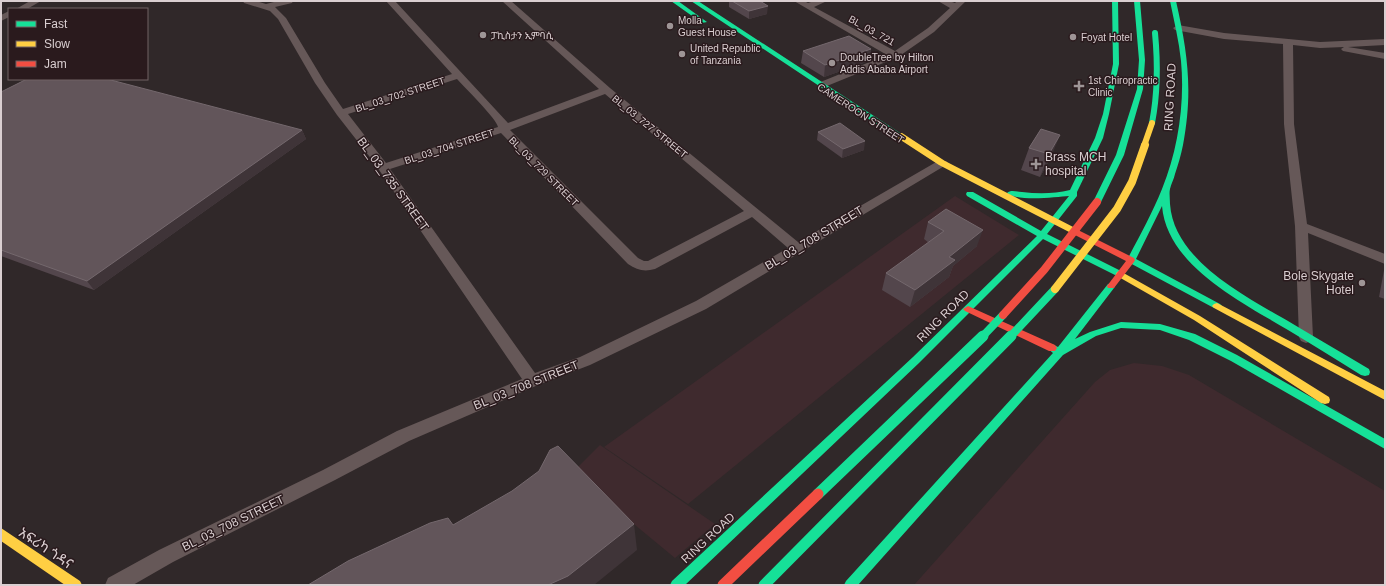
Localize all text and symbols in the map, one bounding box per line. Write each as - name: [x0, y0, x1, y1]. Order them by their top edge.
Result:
- legend: [8, 8, 148, 80]
- street label: BL_03_721: [847, 13, 897, 48]
- place label: Molla Guest House: [678, 15, 737, 38]
- text: Fast: [44, 17, 68, 31]
- marker: Molla Guest House: [665, 21, 675, 31]
- marker: ፓኪስታን ኢምባሲ: [478, 30, 488, 40]
- place label: ፓኪስታን ኢምባሲ: [491, 30, 554, 41]
- marker: Foyat Hotel: [1068, 32, 1078, 42]
- place label: Foyat Hotel: [1081, 32, 1132, 43]
- text: Slow: [44, 37, 70, 51]
- place label: United Republic of Tanzania: [690, 43, 761, 66]
- marker: United Republic of Tanzania: [677, 49, 687, 59]
- place label: DoubleTree by Hilton Addis Ababa Airport: [840, 52, 934, 75]
- text: Jam: [44, 57, 67, 71]
- marker: DoubleTree by Hilton Addis Ababa Airport: [827, 58, 837, 68]
- street label: RING ROAD: [1161, 62, 1179, 131]
- street label: BL_03_702 STREET: [354, 75, 446, 114]
- place label: 1st Chiropractic Clinic: [1088, 75, 1157, 98]
- marker: 1st Chiropractic Clinic: [1073, 80, 1085, 92]
- street label: CAMEROON STREET: [815, 81, 906, 146]
- street label: BL_03_727 STREET: [610, 93, 689, 160]
- street label: BL_03_704 STREET: [403, 127, 495, 166]
- street label: BL_03_729 STREET: [507, 134, 581, 208]
- street label: BL_03_735 STREET: [354, 135, 432, 234]
- place label: Brass MCH hospital: [1045, 150, 1106, 178]
- marker: Brass MCH hospital: [1030, 158, 1042, 170]
- street label: BL_03_708 STREET: [762, 203, 866, 273]
- place label: Bole Skygate Hotel: [1283, 269, 1354, 297]
- marker: Bole Skygate Hotel: [1357, 278, 1367, 288]
- street label: RING ROAD: [914, 287, 972, 345]
- street label: BL_03_708 STREET: [471, 357, 581, 412]
- street label: BL_03_708 STREET: [180, 492, 287, 554]
- street label: RING ROAD: [678, 509, 738, 566]
- street label: አፍሪካ ጎዳና: [16, 524, 76, 572]

